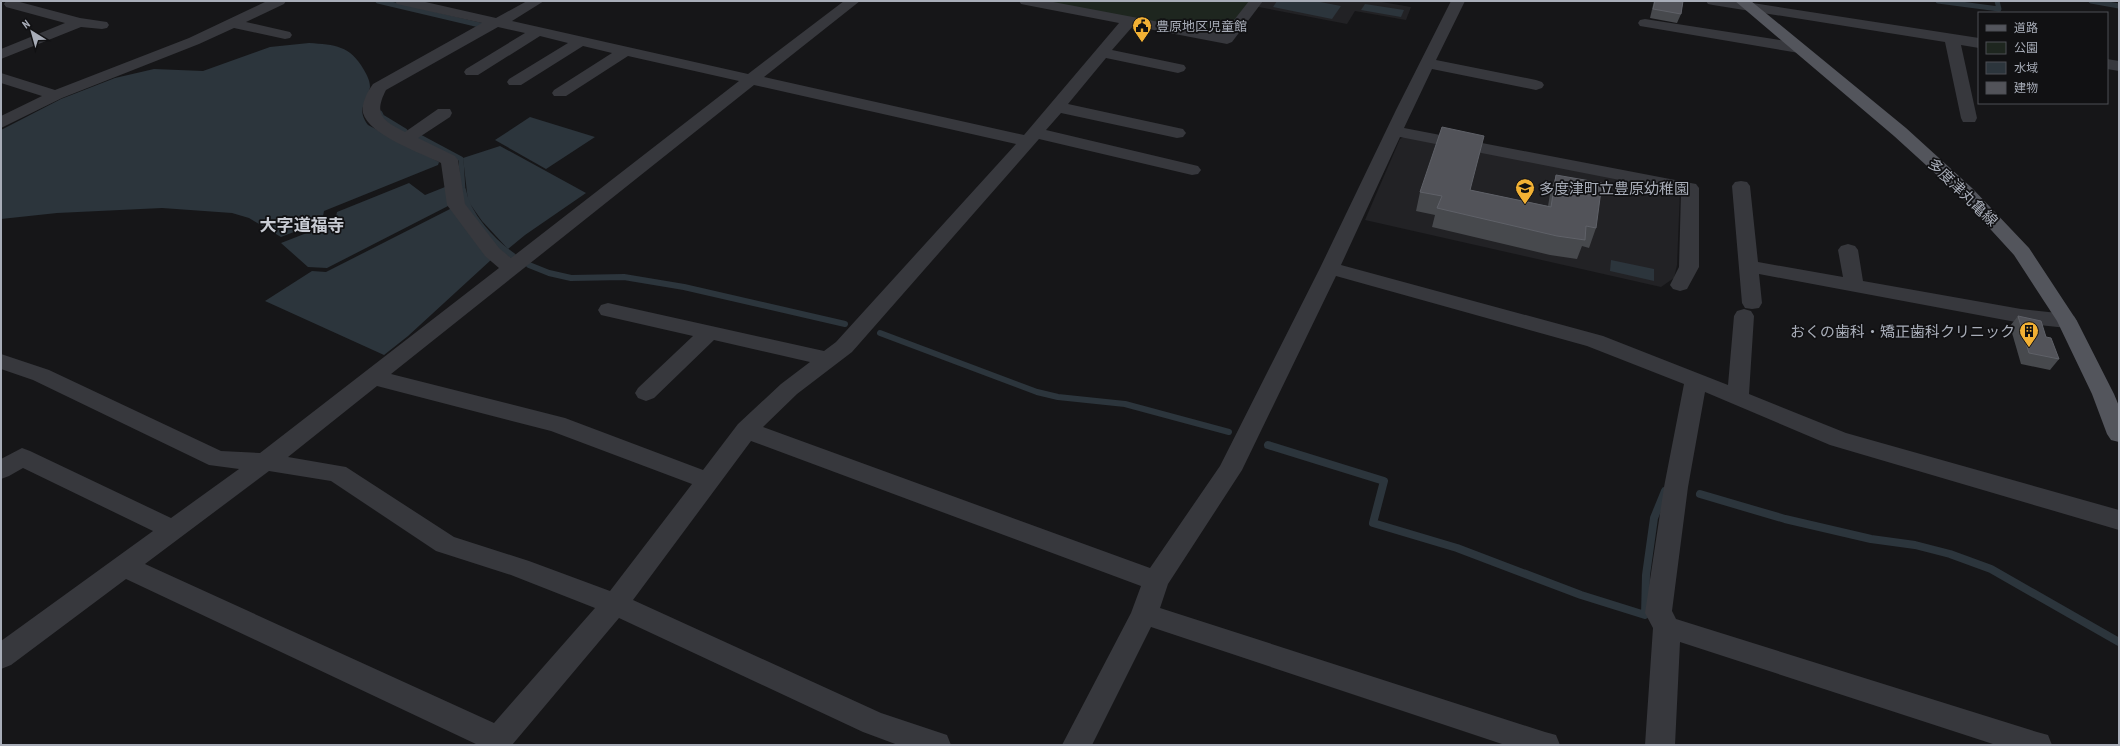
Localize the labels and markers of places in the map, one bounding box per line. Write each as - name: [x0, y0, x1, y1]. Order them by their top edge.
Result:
- public building icon: 豊原地区児童館: [1131, 15, 1153, 43]
- place label: 豊原地区児童館: [1156, 18, 1247, 35]
- school or university icon: 多度津町立豊原幼稚園: [1514, 177, 1536, 205]
- place label: 多度津町立豊原幼稚園: [1539, 179, 1689, 198]
- building icon: おくの歯科・矯正歯科クリニック: [2018, 320, 2040, 348]
- place label: おくの歯科・矯正歯科クリニック: [1790, 322, 2015, 341]

